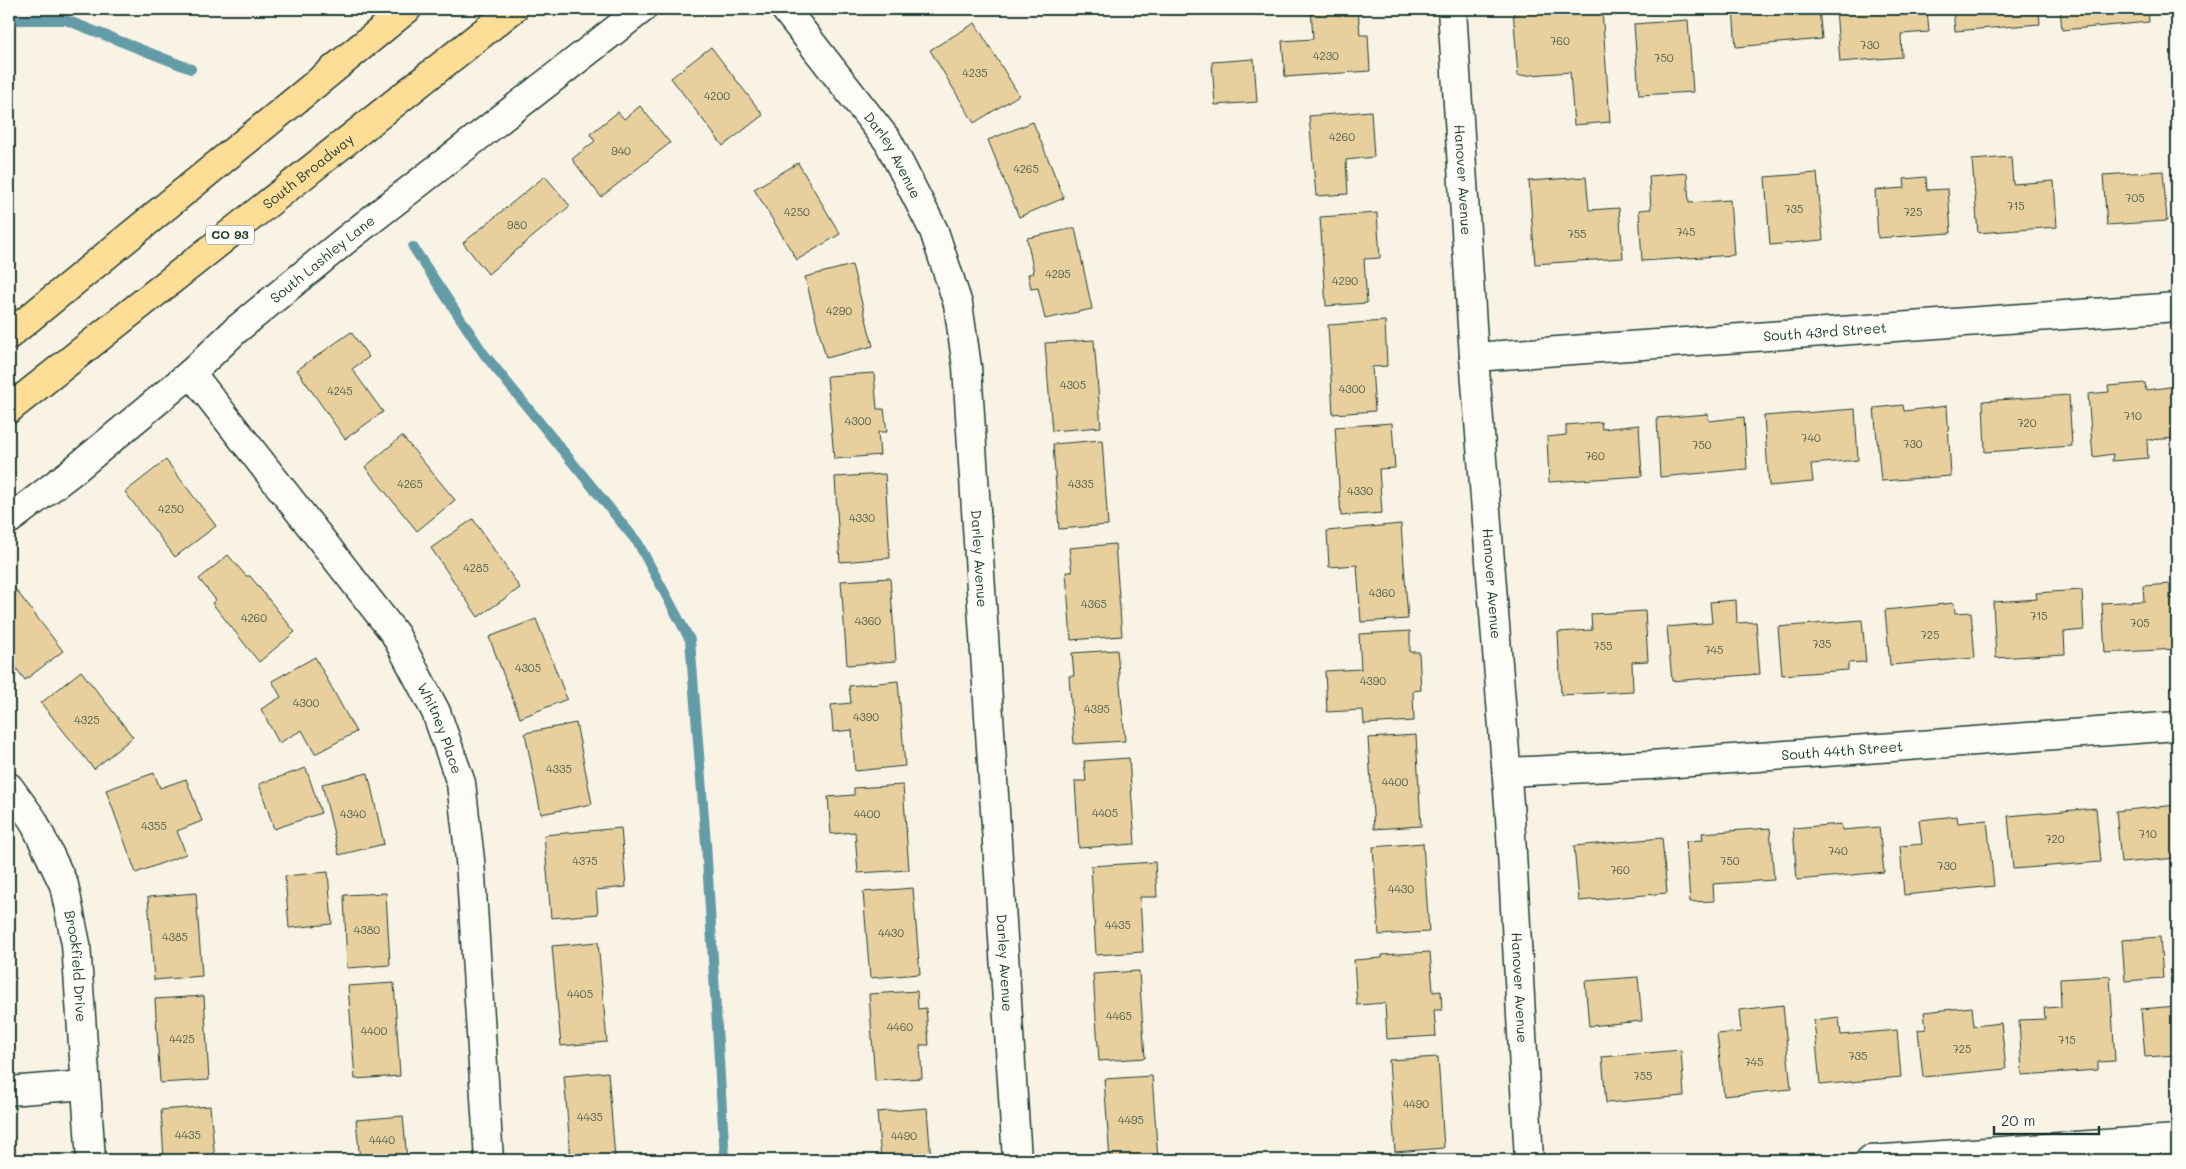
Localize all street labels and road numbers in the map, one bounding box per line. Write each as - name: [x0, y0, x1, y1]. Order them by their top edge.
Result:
- street label: Darley Avenue: [860, 108, 926, 202]
- street label: Hanover Avenue: [1450, 124, 1476, 236]
- street label: South Broadway: [259, 129, 357, 213]
- street label: South Lashley Lane: [266, 211, 379, 307]
- road number: CO 93: [206, 226, 254, 244]
- street label: South 43rd Street: [1763, 318, 1888, 345]
- street label: Darley Avenue: [967, 509, 992, 608]
- street label: Hanover Avenue: [1478, 528, 1506, 640]
- street label: Whitney Place: [413, 679, 467, 776]
- street label: South 44th Street: [1781, 736, 1904, 764]
- street label: Brookfield Drive: [60, 909, 91, 1022]
- street label: Darley Avenue: [993, 913, 1018, 1012]
- street label: Hanover Avenue: [1507, 932, 1533, 1043]

